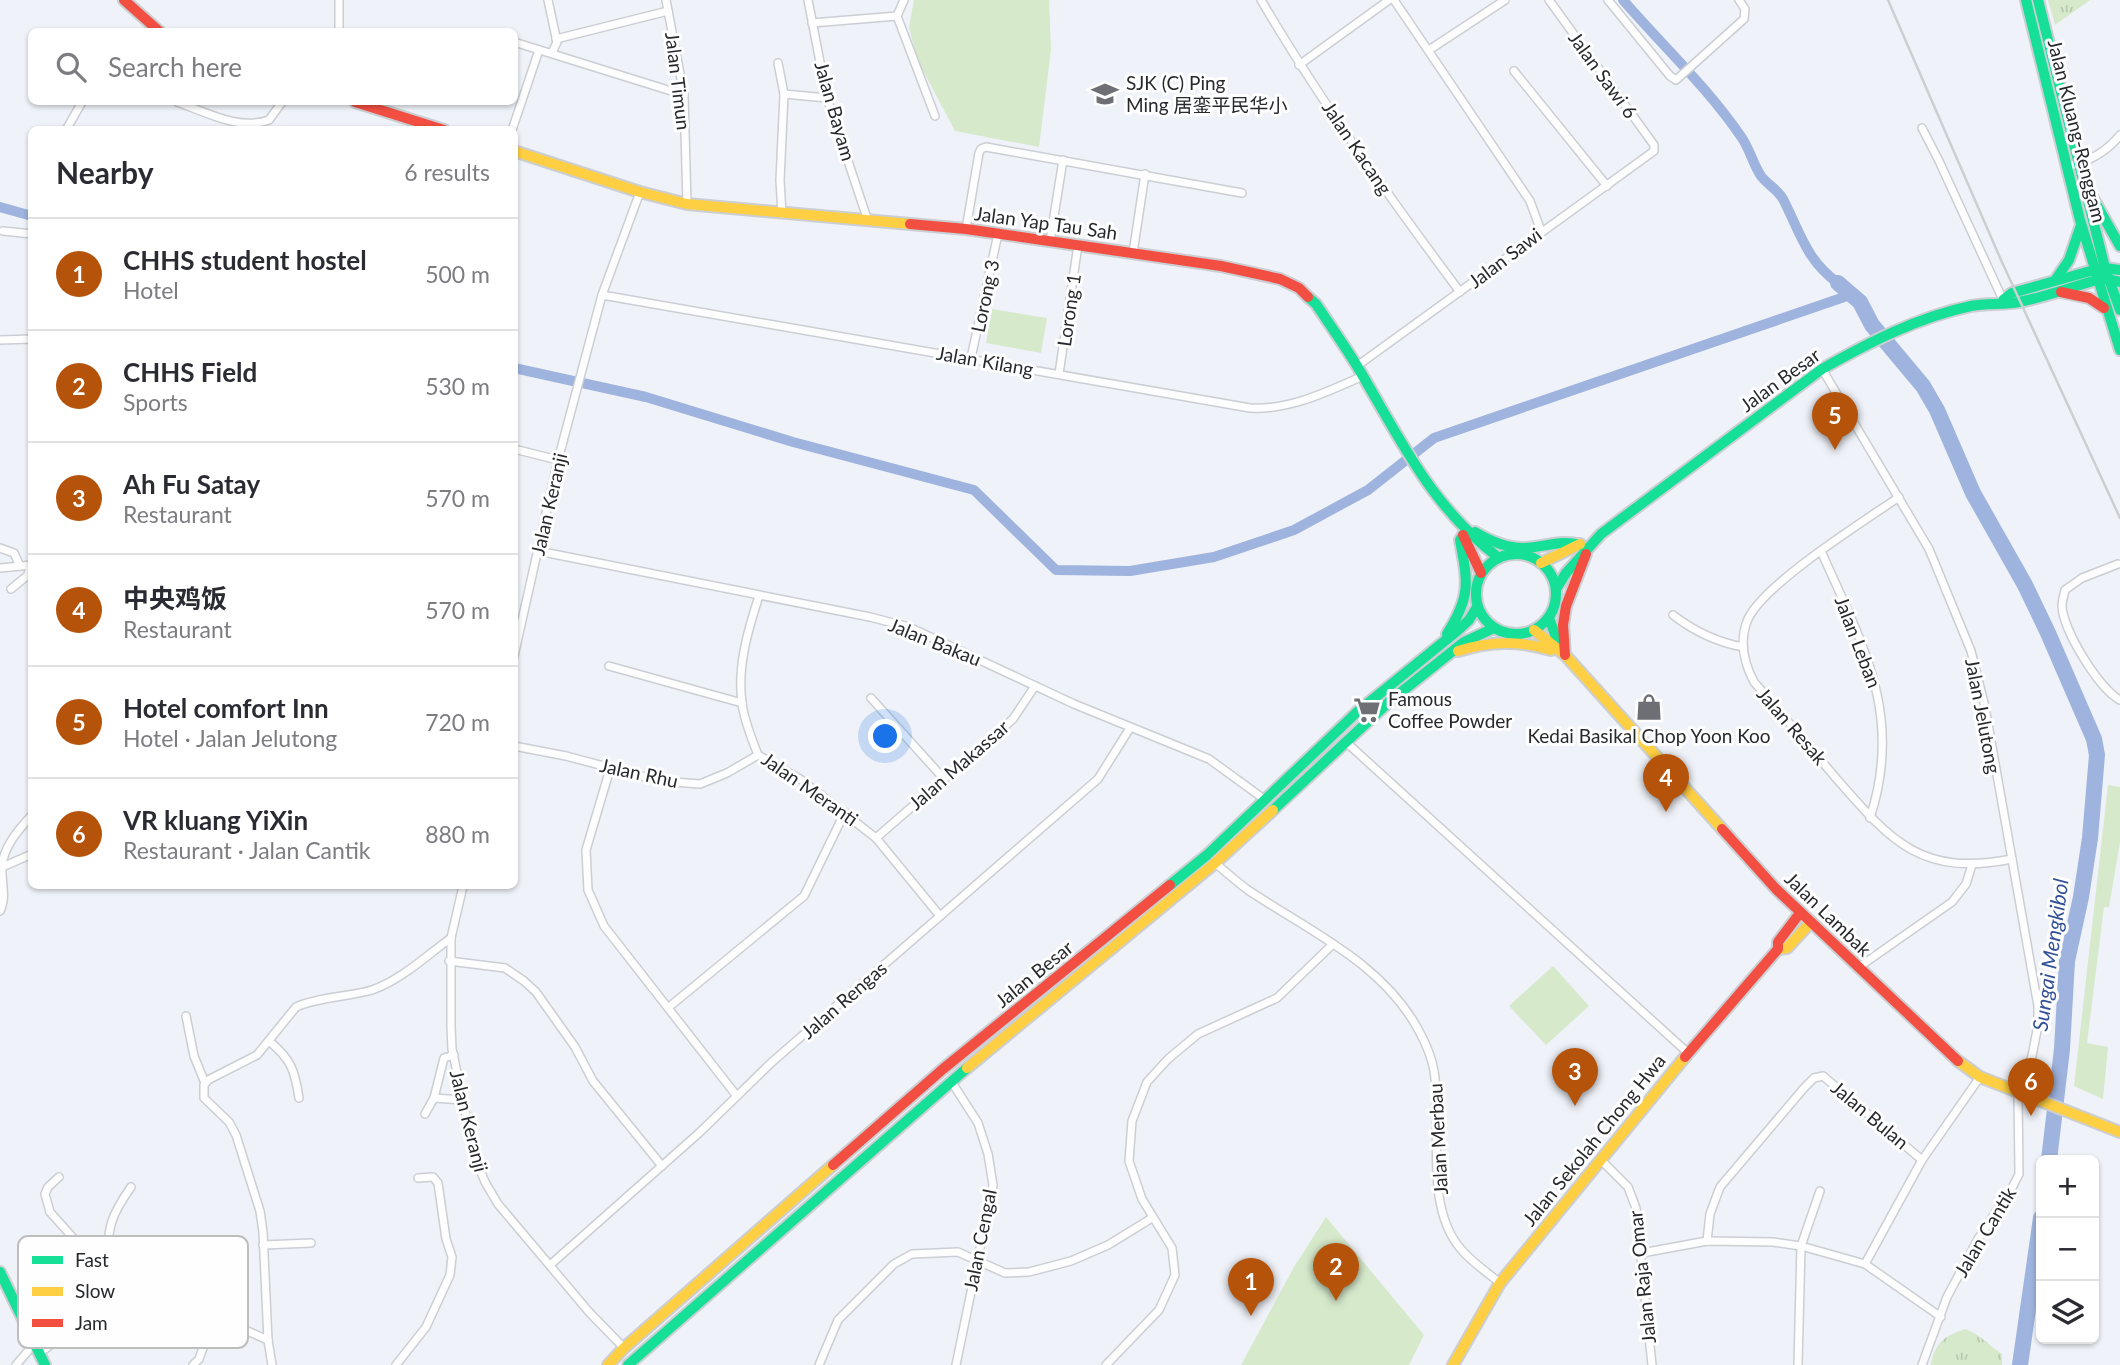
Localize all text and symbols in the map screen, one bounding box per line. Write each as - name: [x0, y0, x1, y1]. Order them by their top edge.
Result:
- street label: Jalan Sawi 6: [1564, 27, 1643, 122]
- search box: [28, 28, 518, 105]
- street label: Jalan Timun: [661, 31, 696, 131]
- street label: Jalan Kluang-Renggam: [2044, 37, 2111, 225]
- icon: search: [52, 48, 90, 86]
- text: Search here: [108, 51, 242, 83]
- street label: Jalan Bayam: [810, 58, 861, 163]
- place label: SJK (C) Ping Ming 居銮平民华小: [1126, 71, 1287, 116]
- school or university icon: SJK (C) Ping Ming 居銮平民华小: [1090, 79, 1120, 109]
- street label: Jalan Kacang: [1318, 97, 1397, 199]
- text: Nearby: [56, 154, 154, 190]
- text: 6 results: [404, 158, 490, 186]
- street label: Jalan Yap Tau Sah: [973, 201, 1119, 244]
- street label: Jalan Sawi: [1464, 223, 1546, 293]
- text: CHHS student hostel: [123, 244, 367, 276]
- street label: Lorong 3: [966, 258, 1003, 334]
- text: 1: [72, 260, 86, 288]
- text: 500 m: [425, 260, 490, 288]
- street label: Lorong 1: [1052, 272, 1085, 348]
- text: Hotel: [123, 276, 179, 304]
- street label: Jalan Kilang: [935, 341, 1035, 380]
- street label: Jalan Besar: [1735, 343, 1824, 416]
- text: CHHS Field: [123, 356, 257, 388]
- text: 2: [72, 372, 86, 400]
- text: 530 m: [425, 372, 490, 400]
- text: Sports: [123, 388, 188, 416]
- pin: 5: [1812, 392, 1858, 450]
- street label: Jalan Keranji: [526, 450, 571, 557]
- text: Ah Fu Satay: [123, 468, 260, 500]
- text: 3: [72, 484, 86, 512]
- text: 570 m: [425, 484, 490, 512]
- text: Restaurant: [123, 500, 232, 528]
- text: 中央鸡饭: [123, 582, 227, 614]
- street label: Jalan Leban: [1830, 593, 1886, 691]
- text: 4: [72, 596, 86, 624]
- text: 570 m: [425, 596, 490, 624]
- street label: Jalan Bakau: [886, 613, 985, 671]
- text: Restaurant: [123, 615, 232, 643]
- street label: Jalan Jelutong: [1961, 656, 2006, 776]
- street label: Jalan Resak: [1752, 682, 1832, 769]
- place label: Famous Coffee Powder: [1388, 687, 1512, 732]
- text: Hotel comfort Inn: [123, 692, 329, 724]
- shop icon: Kedai Basikal Chop Yoon Koo: [1634, 692, 1664, 722]
- supermarket icon: Famous Coffee Powder: [1352, 695, 1382, 725]
- text: 5: [72, 708, 86, 736]
- text: 720 m: [425, 708, 490, 736]
- street label: Jalan Makassar: [904, 715, 1014, 814]
- your location: [868, 719, 902, 753]
- text: Hotel · Jalan Jelutong: [123, 724, 337, 752]
- place label: Kedai Basikal Chop Yoon Koo: [1527, 724, 1771, 747]
- street label: Jalan Meranti: [758, 747, 863, 830]
- street label: Jalan Rhu: [598, 753, 680, 792]
- pin: 4: [1643, 754, 1689, 812]
- text: VR kluang YiXin: [123, 804, 308, 836]
- text: 6: [72, 820, 86, 848]
- text: 880 m: [425, 820, 490, 848]
- text: Restaurant · Jalan Cantik: [123, 836, 370, 864]
- street label: Jalan Lambak: [1780, 867, 1877, 961]
- water label: Sungai Mengkibol: [2026, 877, 2073, 1033]
- street label: Jalan Besar: [990, 935, 1077, 1012]
- street label: Jalan Rengas: [796, 956, 891, 1043]
- pin: 3: [1552, 1048, 1598, 1106]
- street label: Jalan Sekolah Chong Hwa: [1517, 1049, 1670, 1230]
- pin: 6: [2008, 1058, 2054, 1116]
- street label: Jalan Keranji: [446, 1067, 493, 1174]
- street label: Jalan Bulan: [1827, 1076, 1914, 1154]
- street label: Jalan Merbau: [1423, 1083, 1452, 1195]
- map controls: [2036, 1155, 2099, 1344]
- button: +: [2036, 1155, 2099, 1218]
- street label: Jalan Cantik: [1949, 1182, 2020, 1281]
- street label: Jalan Cengal: [958, 1187, 1001, 1293]
- street label: Jalan Raja Omar: [1623, 1209, 1660, 1345]
- button: −: [2036, 1218, 2099, 1281]
- legend: [18, 1236, 248, 1348]
- pin: 2: [1313, 1243, 1359, 1301]
- text: Fast: [75, 1248, 109, 1271]
- pin: 1: [1228, 1258, 1274, 1316]
- text: Slow: [75, 1279, 115, 1302]
- button: layers: [2036, 1281, 2099, 1344]
- text: Jam: [75, 1311, 108, 1334]

